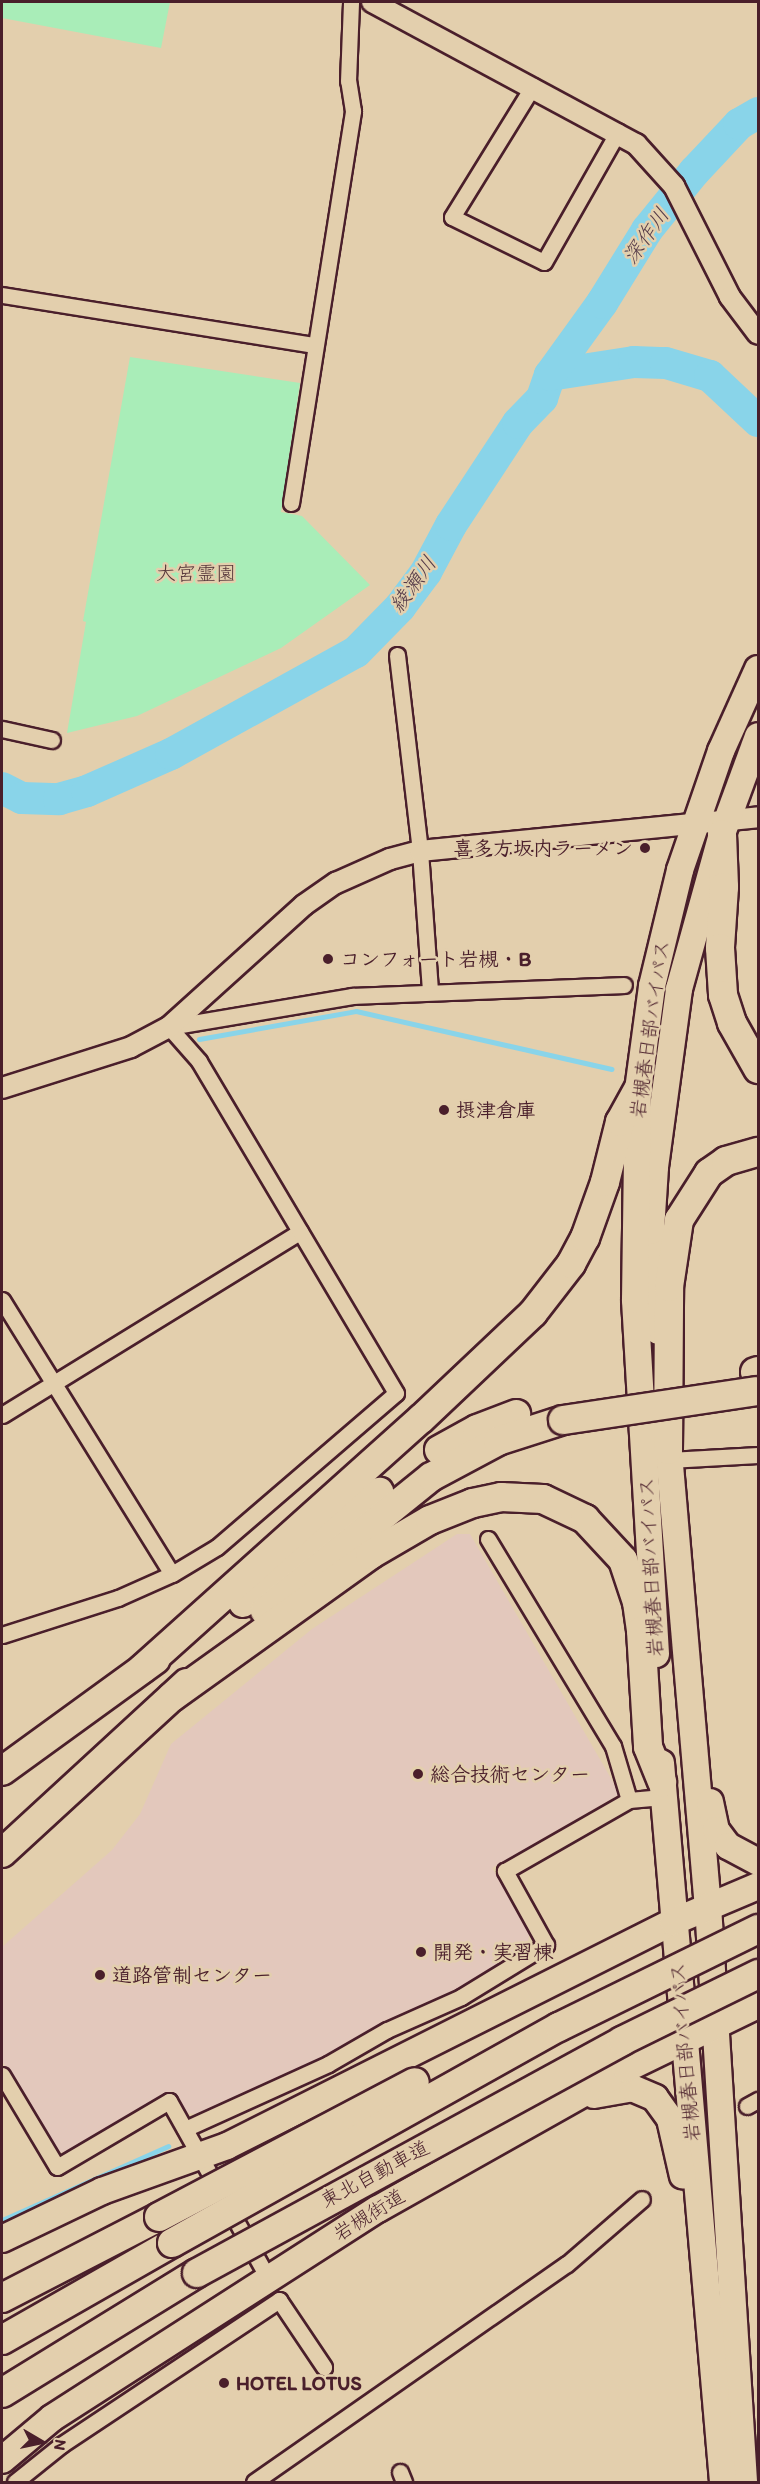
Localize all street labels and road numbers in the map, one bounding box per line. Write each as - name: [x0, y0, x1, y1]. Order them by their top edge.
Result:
- street label: 岩槻春日部バイパス: [626, 938, 674, 1120]
- street label: 岩槻春日部バイパス: [634, 1476, 668, 1658]
- street label: 岩槻春日部バイパス: [665, 1961, 705, 2143]
- street label: 東北自動車道: [316, 2135, 434, 2213]
- street label: 岩槻街道: [329, 2184, 409, 2246]

